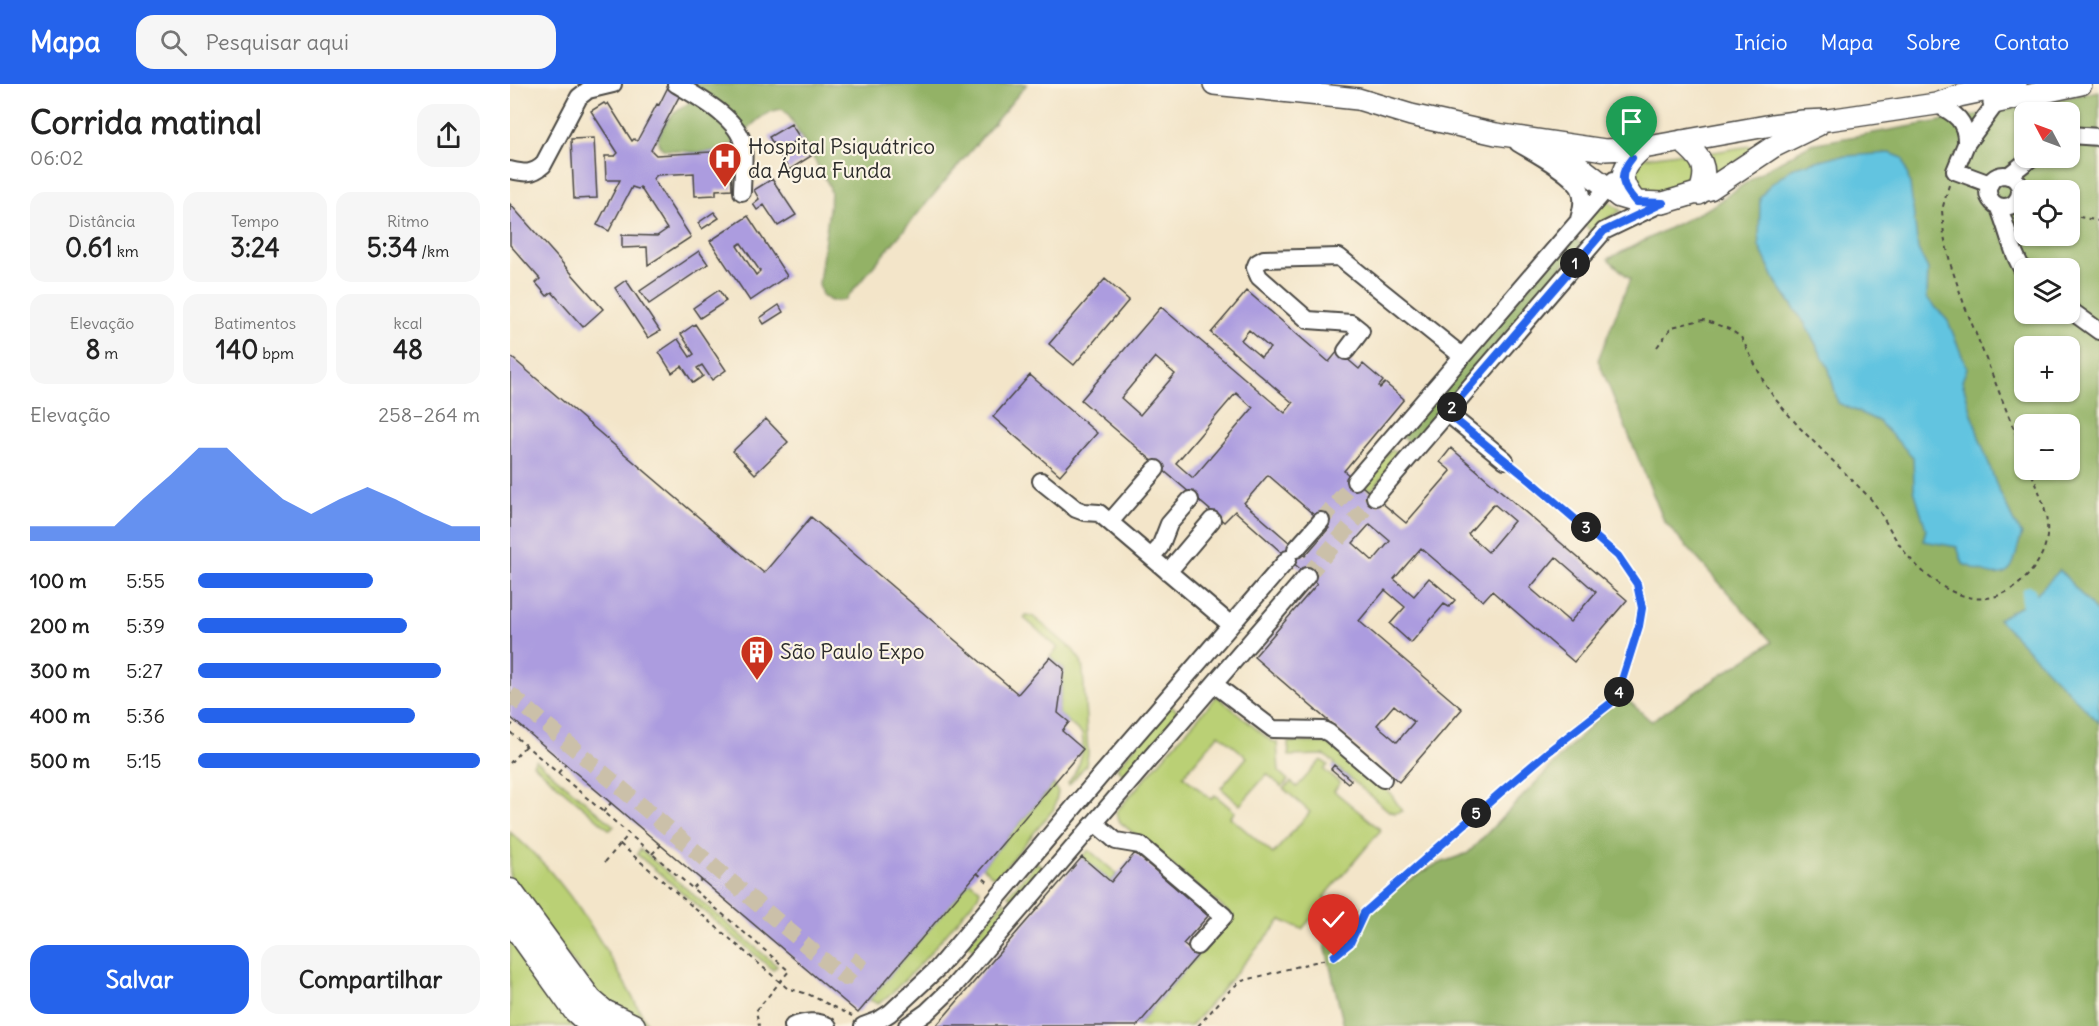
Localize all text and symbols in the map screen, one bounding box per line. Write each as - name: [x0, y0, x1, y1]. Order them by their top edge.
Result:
- search box: [136, 15, 556, 69]
- text: Mapa: [30, 24, 100, 60]
- icon: search: [157, 26, 190, 59]
- text: Pesquisar aqui: [205, 28, 349, 56]
- text: Início: [1734, 29, 1788, 56]
- text: Mapa: [1821, 29, 1873, 56]
- text: Sobre: [1906, 29, 1961, 56]
- text: Contato: [1994, 29, 2069, 56]
- pin: [1606, 96, 1657, 158]
- text: Corrida matinal: [30, 101, 262, 143]
- north arrow: [2014, 102, 2080, 168]
- map controls: [2014, 102, 2080, 480]
- button: share: [417, 104, 480, 167]
- icon: arrive: [1615, 105, 1648, 138]
- place label: Hospital Psiquátrico da Água Funda: [748, 133, 935, 184]
- hospital icon: Hospital Psiquátrico da Água Funda: [707, 141, 743, 188]
- text: 06:02: [30, 145, 83, 170]
- button: locate: [2014, 180, 2080, 246]
- text: Distância: [69, 211, 135, 231]
- text: Tempo: [231, 211, 279, 231]
- text: Ritmo: [387, 211, 429, 231]
- text: 0.61: [65, 231, 113, 264]
- text: 3:24: [230, 231, 280, 264]
- text: 5:34: [367, 231, 417, 264]
- text: km: [113, 241, 139, 261]
- text: /km: [417, 241, 449, 261]
- pin: 1: [1560, 248, 1590, 278]
- text: 1: [1572, 253, 1578, 273]
- button: layers: [2014, 258, 2080, 324]
- text: Elevação: [70, 313, 134, 333]
- text: Batimentos: [214, 313, 296, 333]
- text: kcal: [394, 313, 422, 333]
- text: 8: [86, 333, 101, 366]
- text: 140: [216, 333, 258, 366]
- text: 48: [393, 333, 423, 366]
- button: +: [2014, 336, 2080, 402]
- text: m: [101, 343, 118, 363]
- text: bpm: [258, 343, 294, 363]
- pin: 2: [1437, 392, 1467, 422]
- text: 2: [1448, 397, 1456, 417]
- text: Elevação: [30, 402, 111, 427]
- text: 258–264 m: [378, 402, 480, 427]
- button: −: [2014, 414, 2080, 480]
- pin: 3: [1571, 512, 1601, 542]
- text: 3: [1581, 517, 1591, 537]
- text: 100 m: [30, 568, 87, 593]
- text: 5:55: [126, 568, 165, 593]
- text: 200 m: [30, 613, 90, 638]
- text: 5:39: [126, 613, 165, 638]
- building icon: São Paulo Expo: [739, 634, 775, 681]
- place label: São Paulo Expo: [780, 638, 924, 665]
- text: 300 m: [30, 658, 90, 683]
- text: 5:27: [126, 658, 163, 683]
- pin: 4: [1604, 677, 1634, 707]
- text: 4: [1614, 682, 1624, 702]
- text: 400 m: [30, 703, 90, 728]
- text: 5:36: [126, 703, 165, 728]
- text: 500 m: [30, 748, 90, 773]
- text: 5:15: [126, 748, 161, 773]
- pin: 5: [1461, 798, 1491, 828]
- text: 5: [1471, 803, 1481, 823]
- pin: [1308, 894, 1359, 956]
- icon: check: [1317, 903, 1350, 936]
- button: Salvar: [30, 945, 249, 1014]
- button: Compartilhar: [261, 945, 480, 1014]

